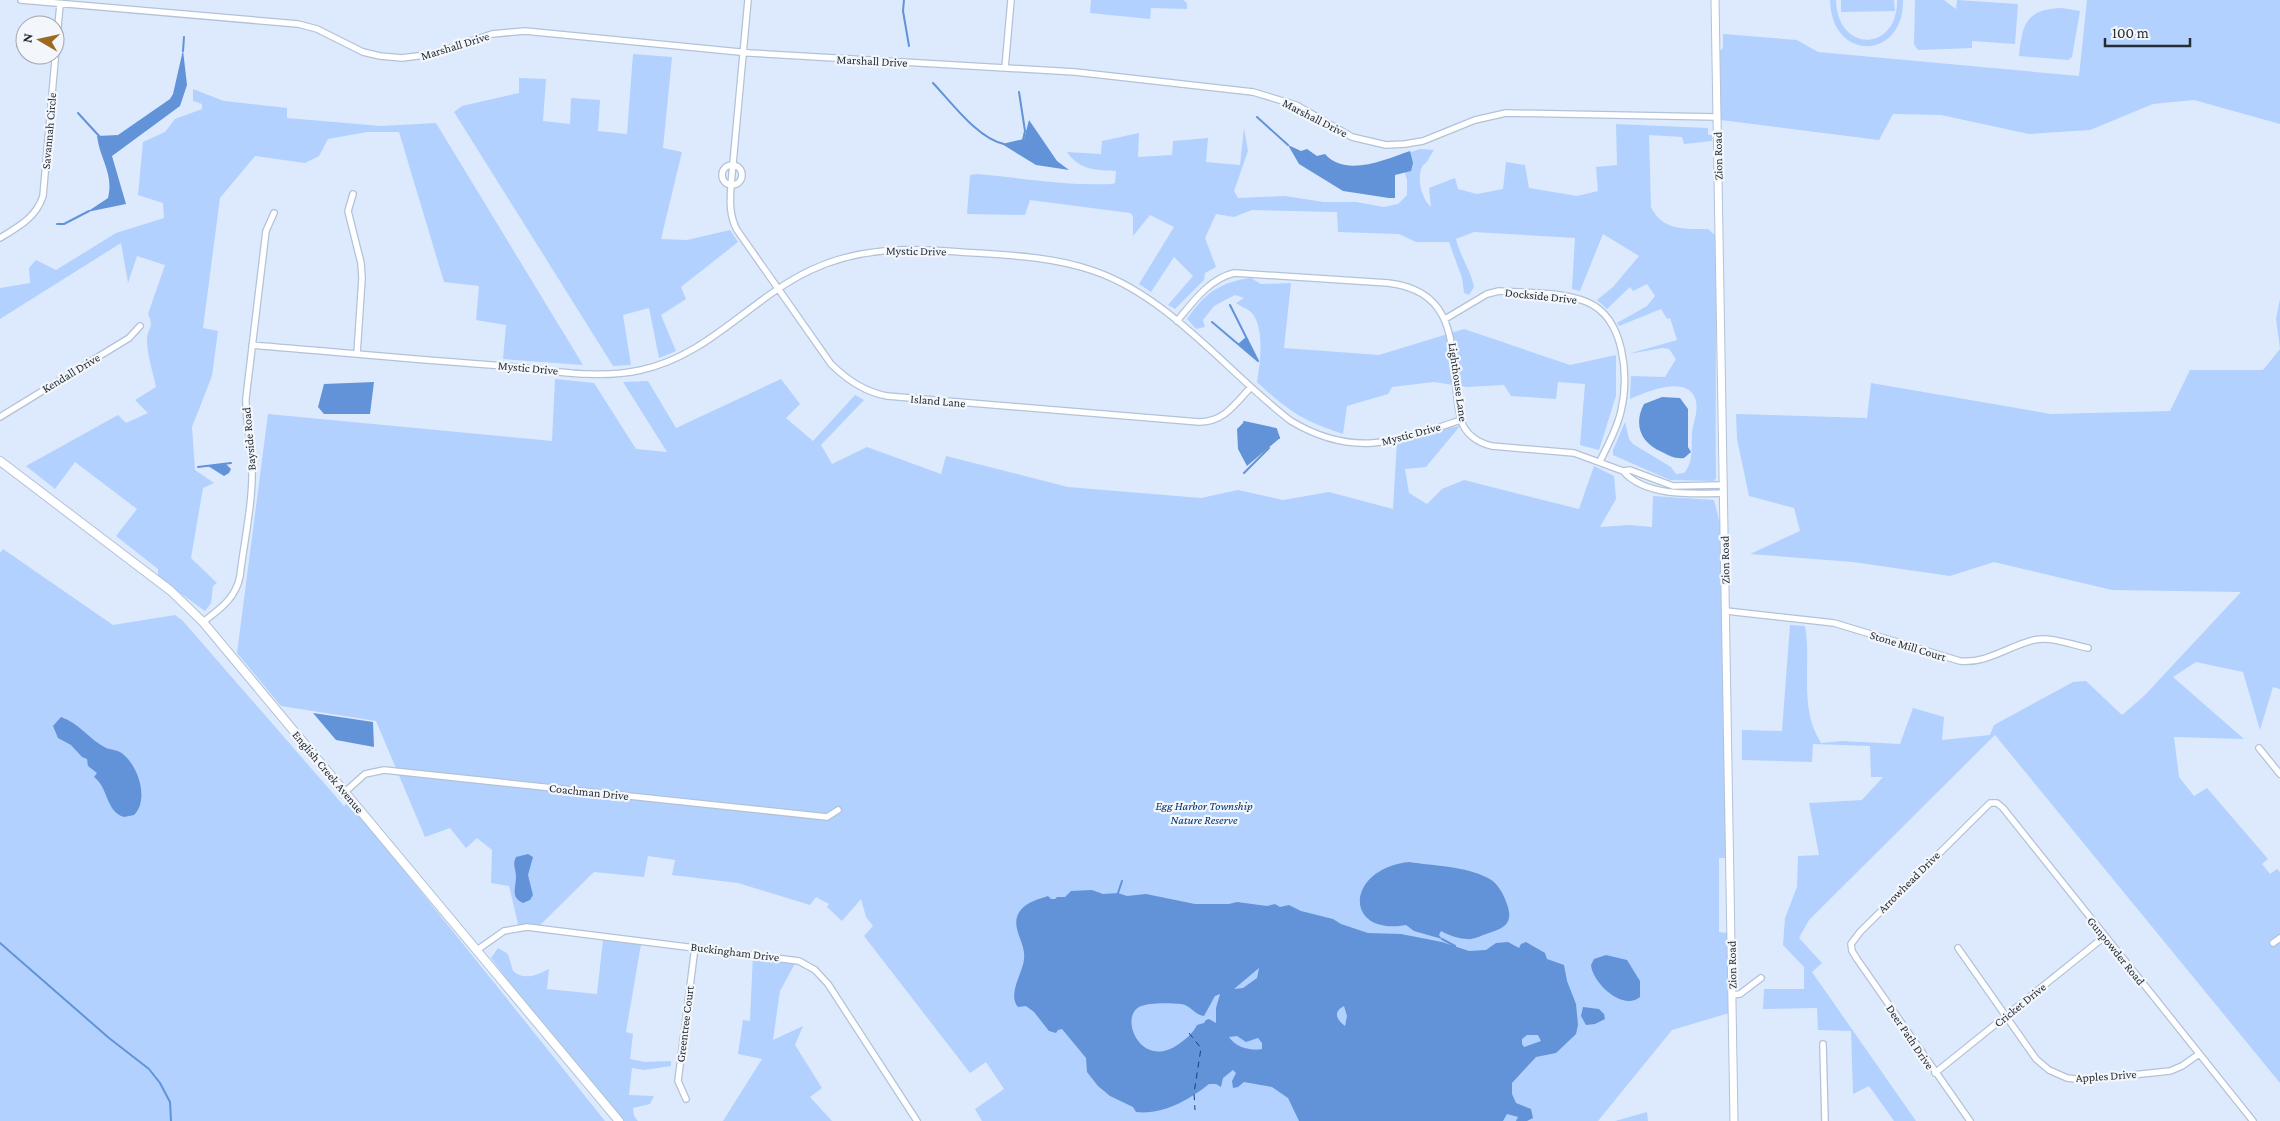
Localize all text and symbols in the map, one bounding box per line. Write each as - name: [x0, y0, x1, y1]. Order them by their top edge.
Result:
- north arrow: [15, 15, 65, 65]
- scale bar: [2105, 15, 2190, 47]
- text: 100 m: [2112, 25, 2149, 41]
- street label: Marshall Drive: [419, 29, 491, 63]
- text: N: [19, 32, 36, 44]
- street label: Marshall Drive: [836, 52, 908, 70]
- street label: Savannah Circle: [39, 92, 59, 170]
- street label: Marshall Drive: [1280, 96, 1350, 140]
- street label: Zion Road: [1711, 131, 1725, 180]
- street label: Mystic Drive: [886, 243, 946, 259]
- street label: Dockside Drive: [1504, 285, 1578, 307]
- street label: Lighthouse Lane: [1446, 342, 1470, 422]
- street label: Kendall Drive: [40, 350, 102, 396]
- street label: Mystic Drive: [497, 358, 559, 378]
- street label: Island Lane: [910, 392, 966, 410]
- street label: Bayside Road: [239, 406, 259, 471]
- street label: Mystic Drive: [1380, 419, 1442, 449]
- street label: Zion Road: [1718, 535, 1732, 584]
- street label: Stone Mill Court: [1868, 628, 1949, 664]
- street label: English Creek Avenue: [289, 728, 367, 816]
- street label: Coachman Drive: [549, 781, 629, 803]
- park label: Egg Harbor Township Nature Reserve: [1155, 799, 1253, 827]
- street label: Arrowhead Drive: [1875, 848, 1943, 916]
- street label: Gunpowder Road: [2084, 914, 2148, 988]
- street label: Buckingham Drive: [690, 940, 780, 964]
- street label: Zion Road: [1725, 940, 1739, 989]
- street label: Cricket Drive: [1991, 980, 2049, 1030]
- street label: Greentree Court: [673, 984, 697, 1063]
- street label: Deer Path Drive: [1883, 1002, 1937, 1072]
- street label: Apples Drive: [2075, 1067, 2137, 1085]

